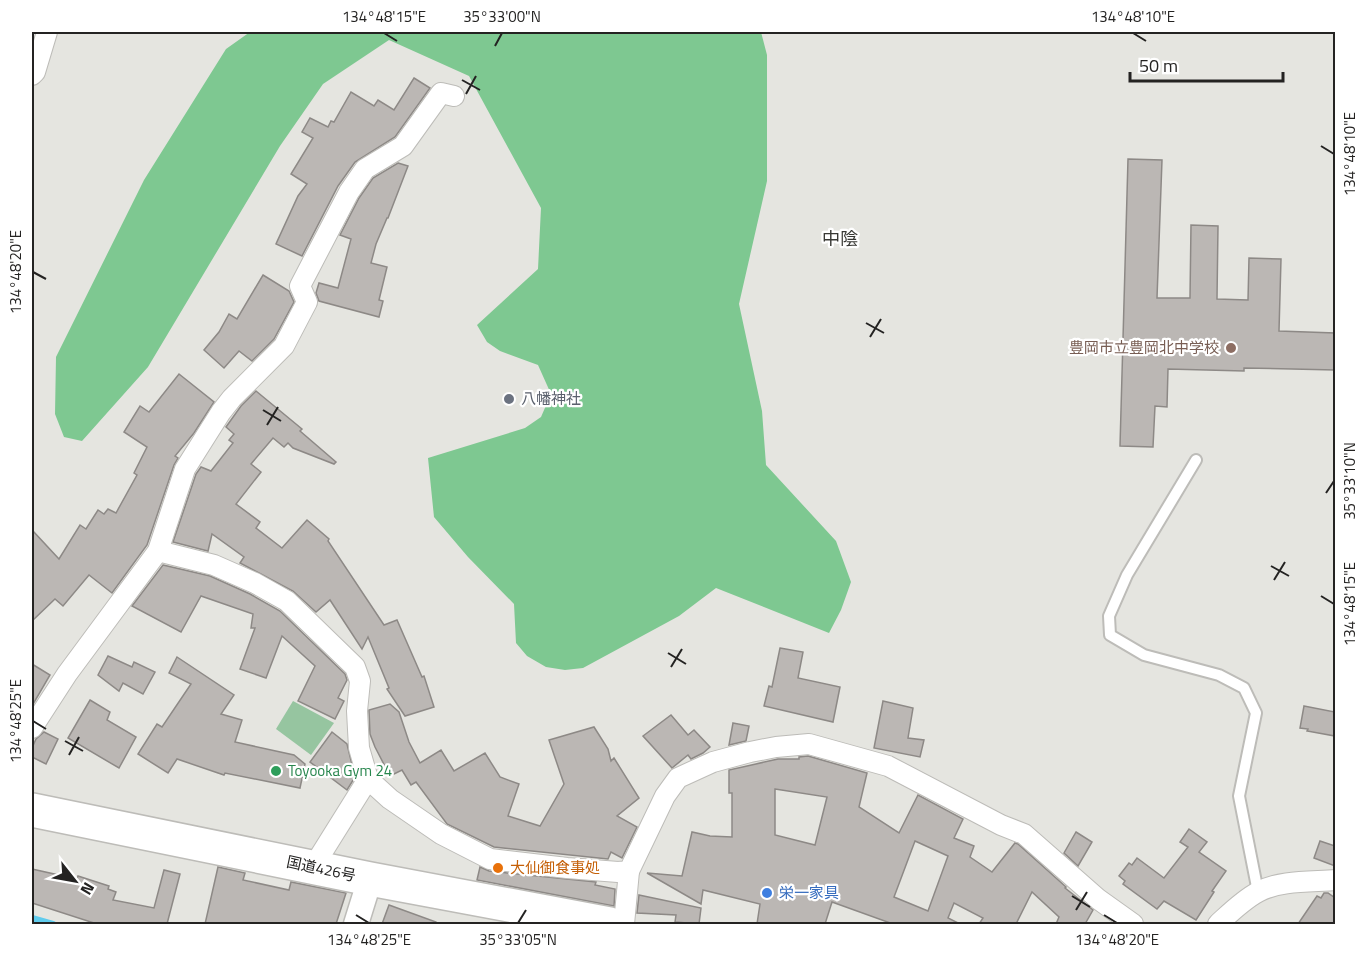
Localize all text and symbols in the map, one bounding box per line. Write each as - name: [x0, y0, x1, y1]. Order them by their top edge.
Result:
- text: 134°48'15"E: [342, 5, 426, 28]
- text: 35°33'00"N: [463, 5, 541, 28]
- text: 134°48'10"E: [1091, 5, 1175, 28]
- scale bar: [1130, 45, 1283, 83]
- text: 50 m: [1139, 52, 1178, 79]
- text: 134°48'10"E: [1338, 112, 1361, 196]
- district label: 中陰: [822, 225, 858, 252]
- text: 134°48'20"E: [4, 230, 27, 314]
- place label: 豊岡市立豊岡北中学校: [1069, 336, 1219, 359]
- marker: 豊岡市立豊岡北中学校: [1224, 341, 1238, 355]
- place label: 八幡神社: [521, 387, 581, 410]
- marker: 八幡神社: [502, 392, 516, 406]
- text: 35°33'10"N: [1338, 442, 1361, 520]
- text: 134°48'15"E: [1338, 562, 1361, 646]
- text: 134°48'25"E: [4, 679, 27, 763]
- place label: Toyooka Gym 24: [288, 759, 392, 782]
- marker: Toyooka Gym 24: [269, 764, 283, 778]
- street label: 国道426号: [284, 850, 358, 887]
- north arrow: [45, 851, 105, 911]
- place label: 大仙御食事処: [510, 856, 600, 879]
- marker: 大仙御食事処: [491, 861, 505, 875]
- text: N: [75, 878, 101, 900]
- place label: 栄一家具: [779, 881, 839, 904]
- marker: 栄一家具: [760, 886, 774, 900]
- text: 134°48'25"E: [327, 928, 411, 951]
- text: 35°33'05"N: [479, 928, 557, 951]
- text: 134°48'20"E: [1075, 928, 1159, 951]

